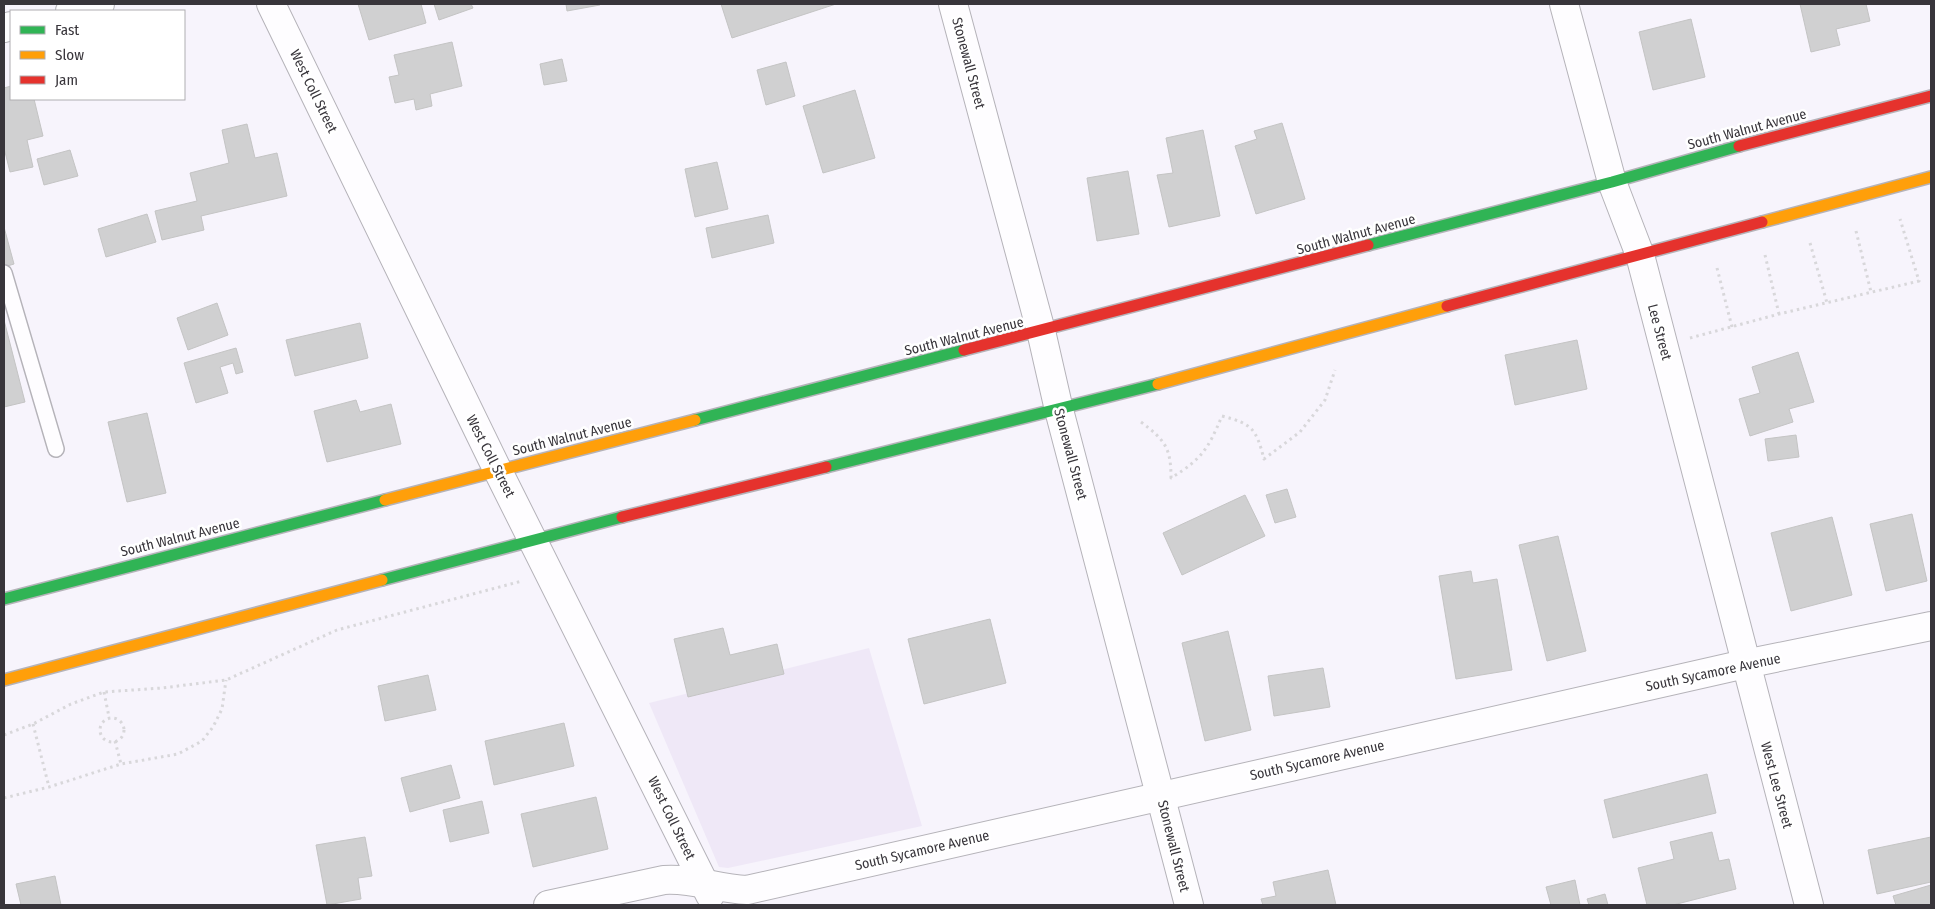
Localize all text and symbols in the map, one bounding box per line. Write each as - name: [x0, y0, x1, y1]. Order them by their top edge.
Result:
- legend: [10, 10, 185, 100]
- street label: Stonewall Street: [948, 16, 989, 111]
- text: Fast: [55, 21, 79, 39]
- text: Slow: [55, 46, 84, 64]
- street label: West Coll Street: [286, 47, 341, 136]
- text: Jam: [55, 71, 78, 89]
- street label: South Walnut Avenue: [1686, 105, 1808, 153]
- street label: South Walnut Avenue: [1295, 210, 1417, 258]
- street label: Lee Street: [1644, 302, 1675, 362]
- street label: South Walnut Avenue: [903, 313, 1025, 359]
- street label: Stonewall Street: [1050, 407, 1091, 502]
- street label: West Coll Street: [462, 412, 519, 501]
- street label: South Walnut Avenue: [511, 413, 633, 459]
- street label: South Walnut Avenue: [119, 514, 241, 560]
- street label: South Sycamore Avenue: [1644, 650, 1782, 695]
- street label: South Sycamore Avenue: [1248, 737, 1386, 784]
- street label: West Lee Street: [1757, 740, 1796, 830]
- street label: West Coll Street: [644, 774, 699, 863]
- street label: Stonewall Street: [1154, 799, 1193, 894]
- street label: South Sycamore Avenue: [853, 827, 991, 874]

